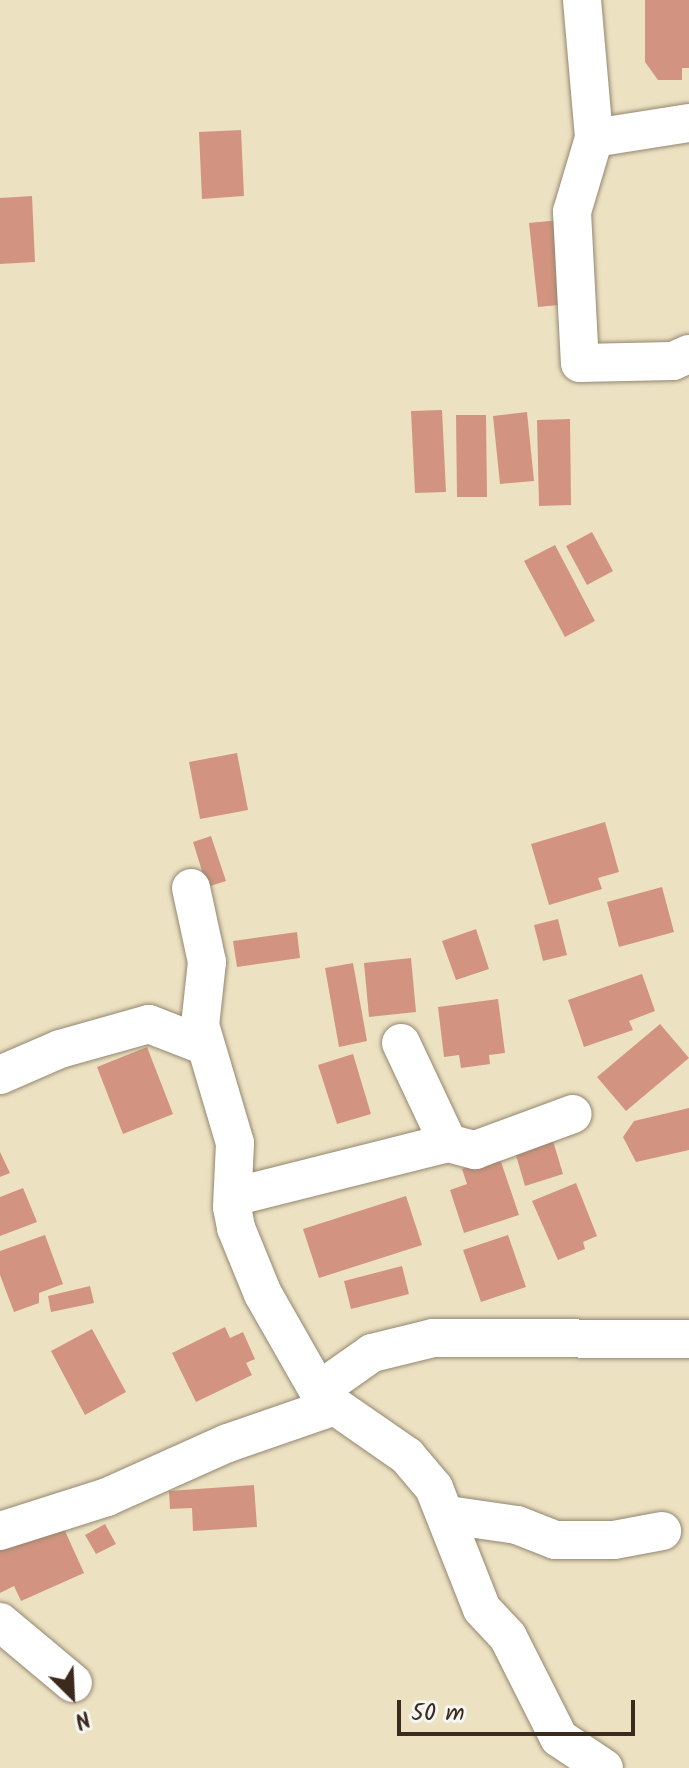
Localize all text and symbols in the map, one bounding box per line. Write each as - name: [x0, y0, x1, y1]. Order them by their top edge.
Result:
- north arrow: [32, 1656, 112, 1736]
- scale bar: [401, 1684, 639, 1734]
- text: 50 m: [411, 1694, 465, 1733]
- text: N: [69, 1700, 95, 1737]

